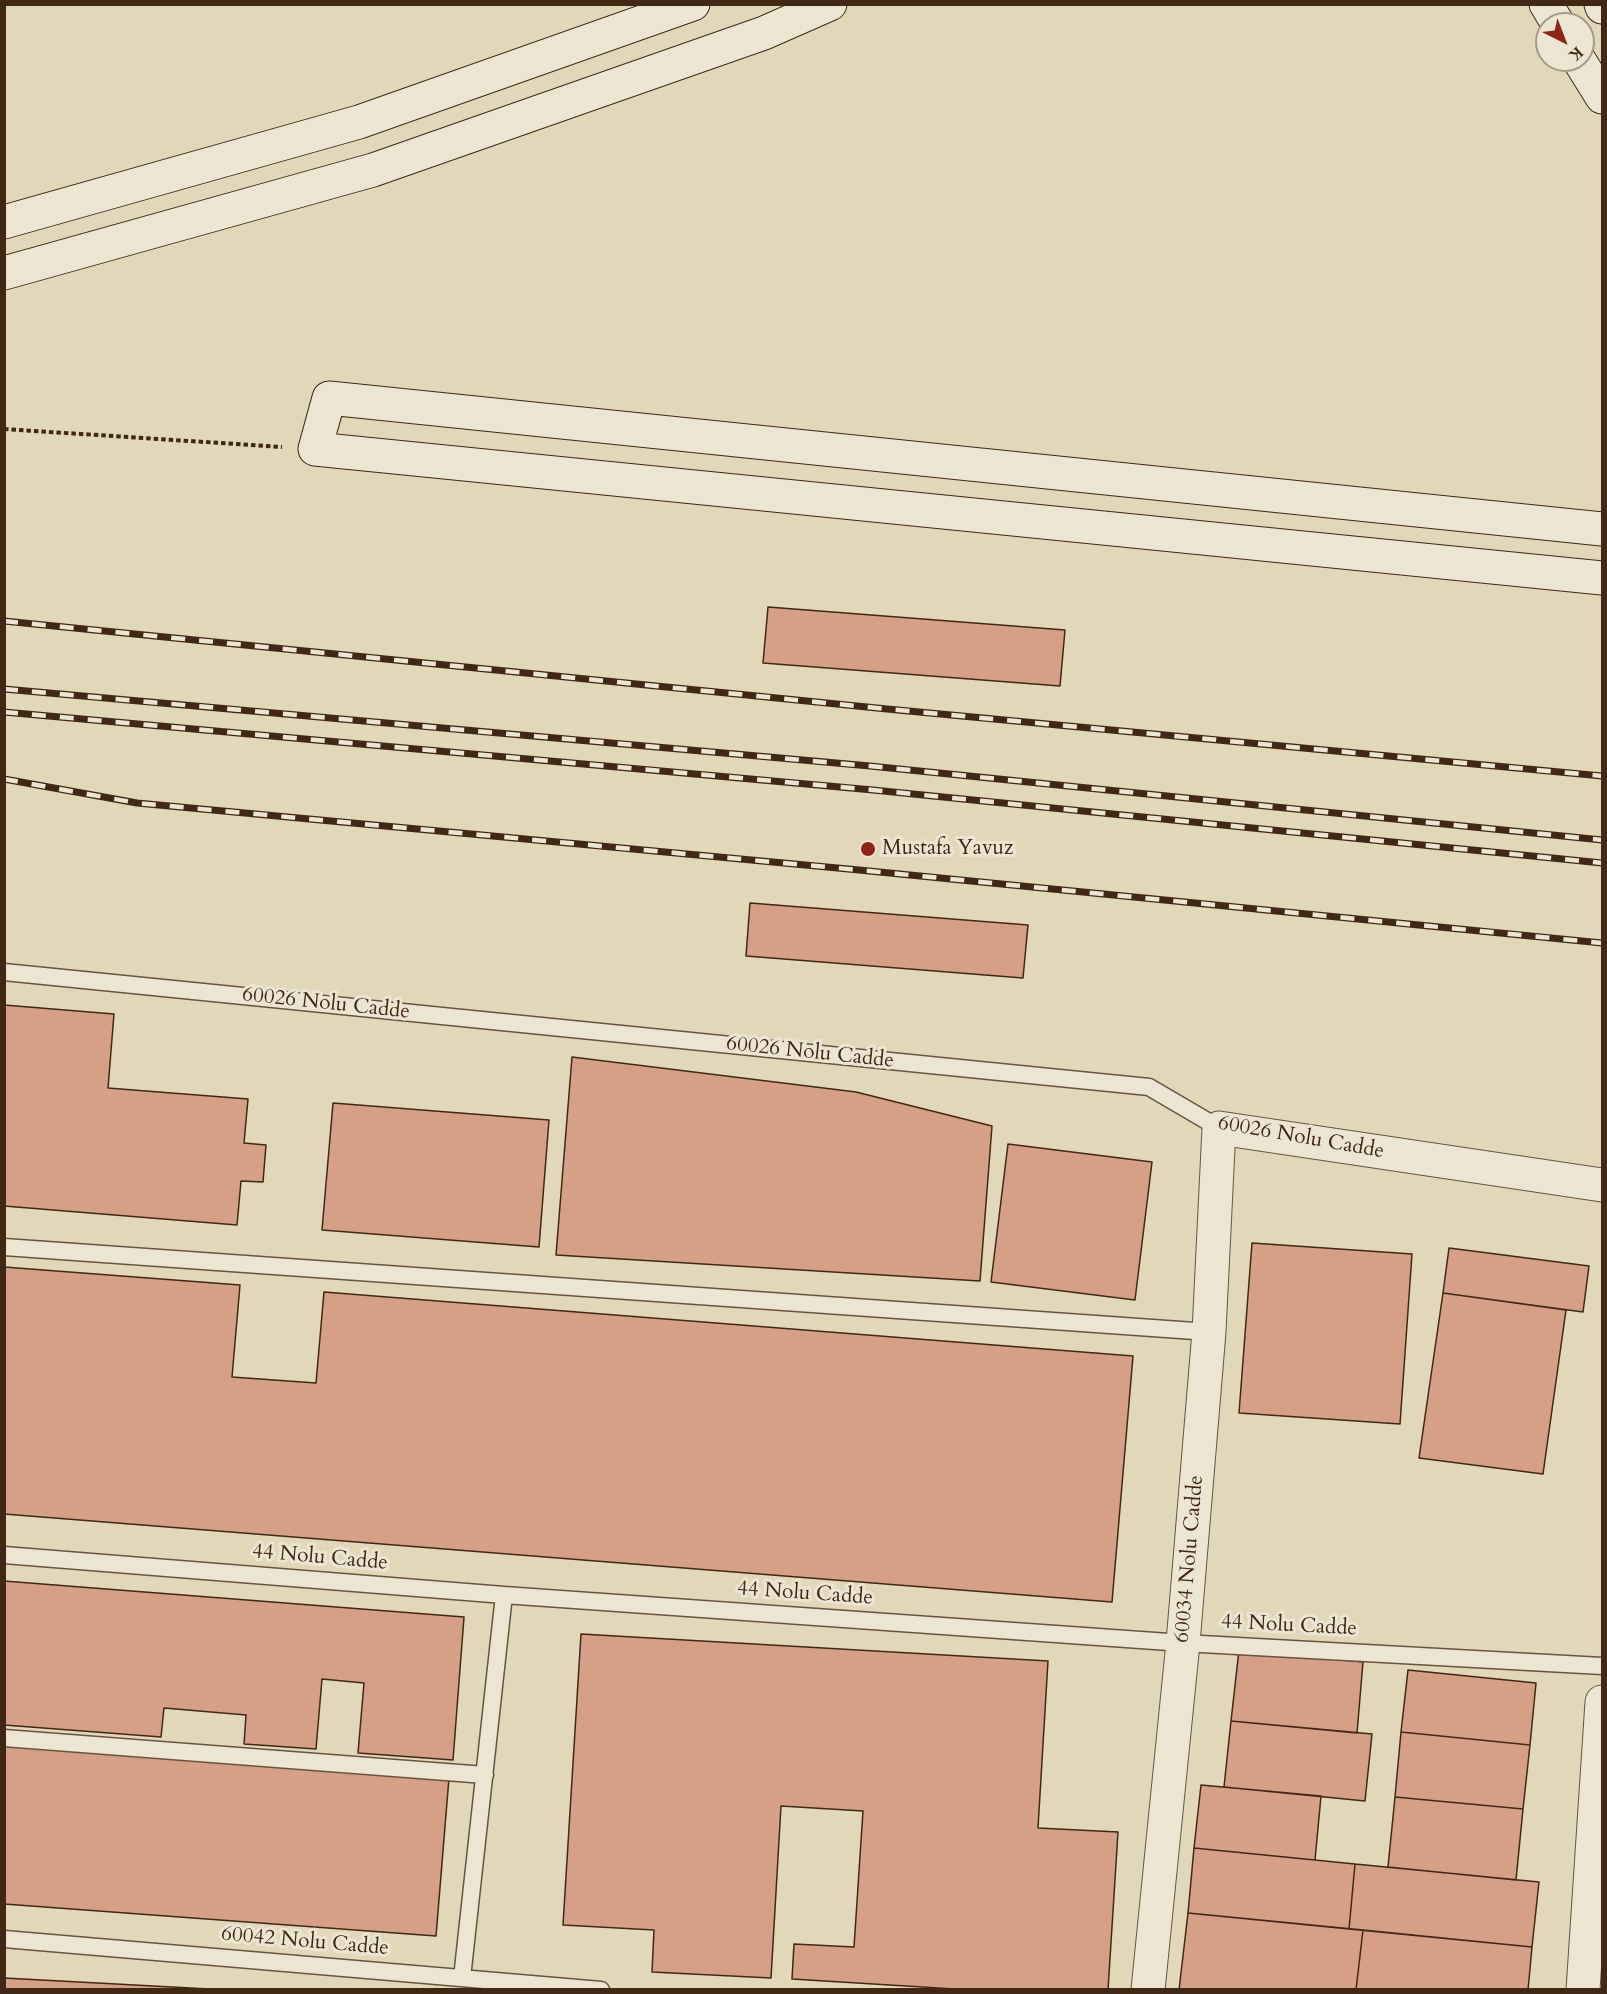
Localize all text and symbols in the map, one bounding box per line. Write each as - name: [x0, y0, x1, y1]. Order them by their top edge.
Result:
- north arrow: [1535, 12, 1595, 72]
- text: K: [1564, 41, 1588, 66]
- place label: Mustafa Yavuz: [882, 836, 1013, 862]
- marker: Mustafa Yavuz: [859, 840, 877, 858]
- street label: 60026 Nolu Cadde: [241, 983, 411, 1025]
- street label: 60026 Nolu Cadde: [725, 1032, 895, 1074]
- street label: 60026 Nolu Cadde: [1216, 1111, 1386, 1165]
- street label: 60034 Nolu Cadde: [1170, 1474, 1210, 1644]
- street label: 44 Nolu Cadde: [251, 1540, 389, 1576]
- street label: 44 Nolu Cadde: [736, 1577, 874, 1611]
- street label: 44 Nolu Cadde: [1220, 1610, 1358, 1642]
- street label: 60042 Nolu Cadde: [220, 1922, 390, 1962]

